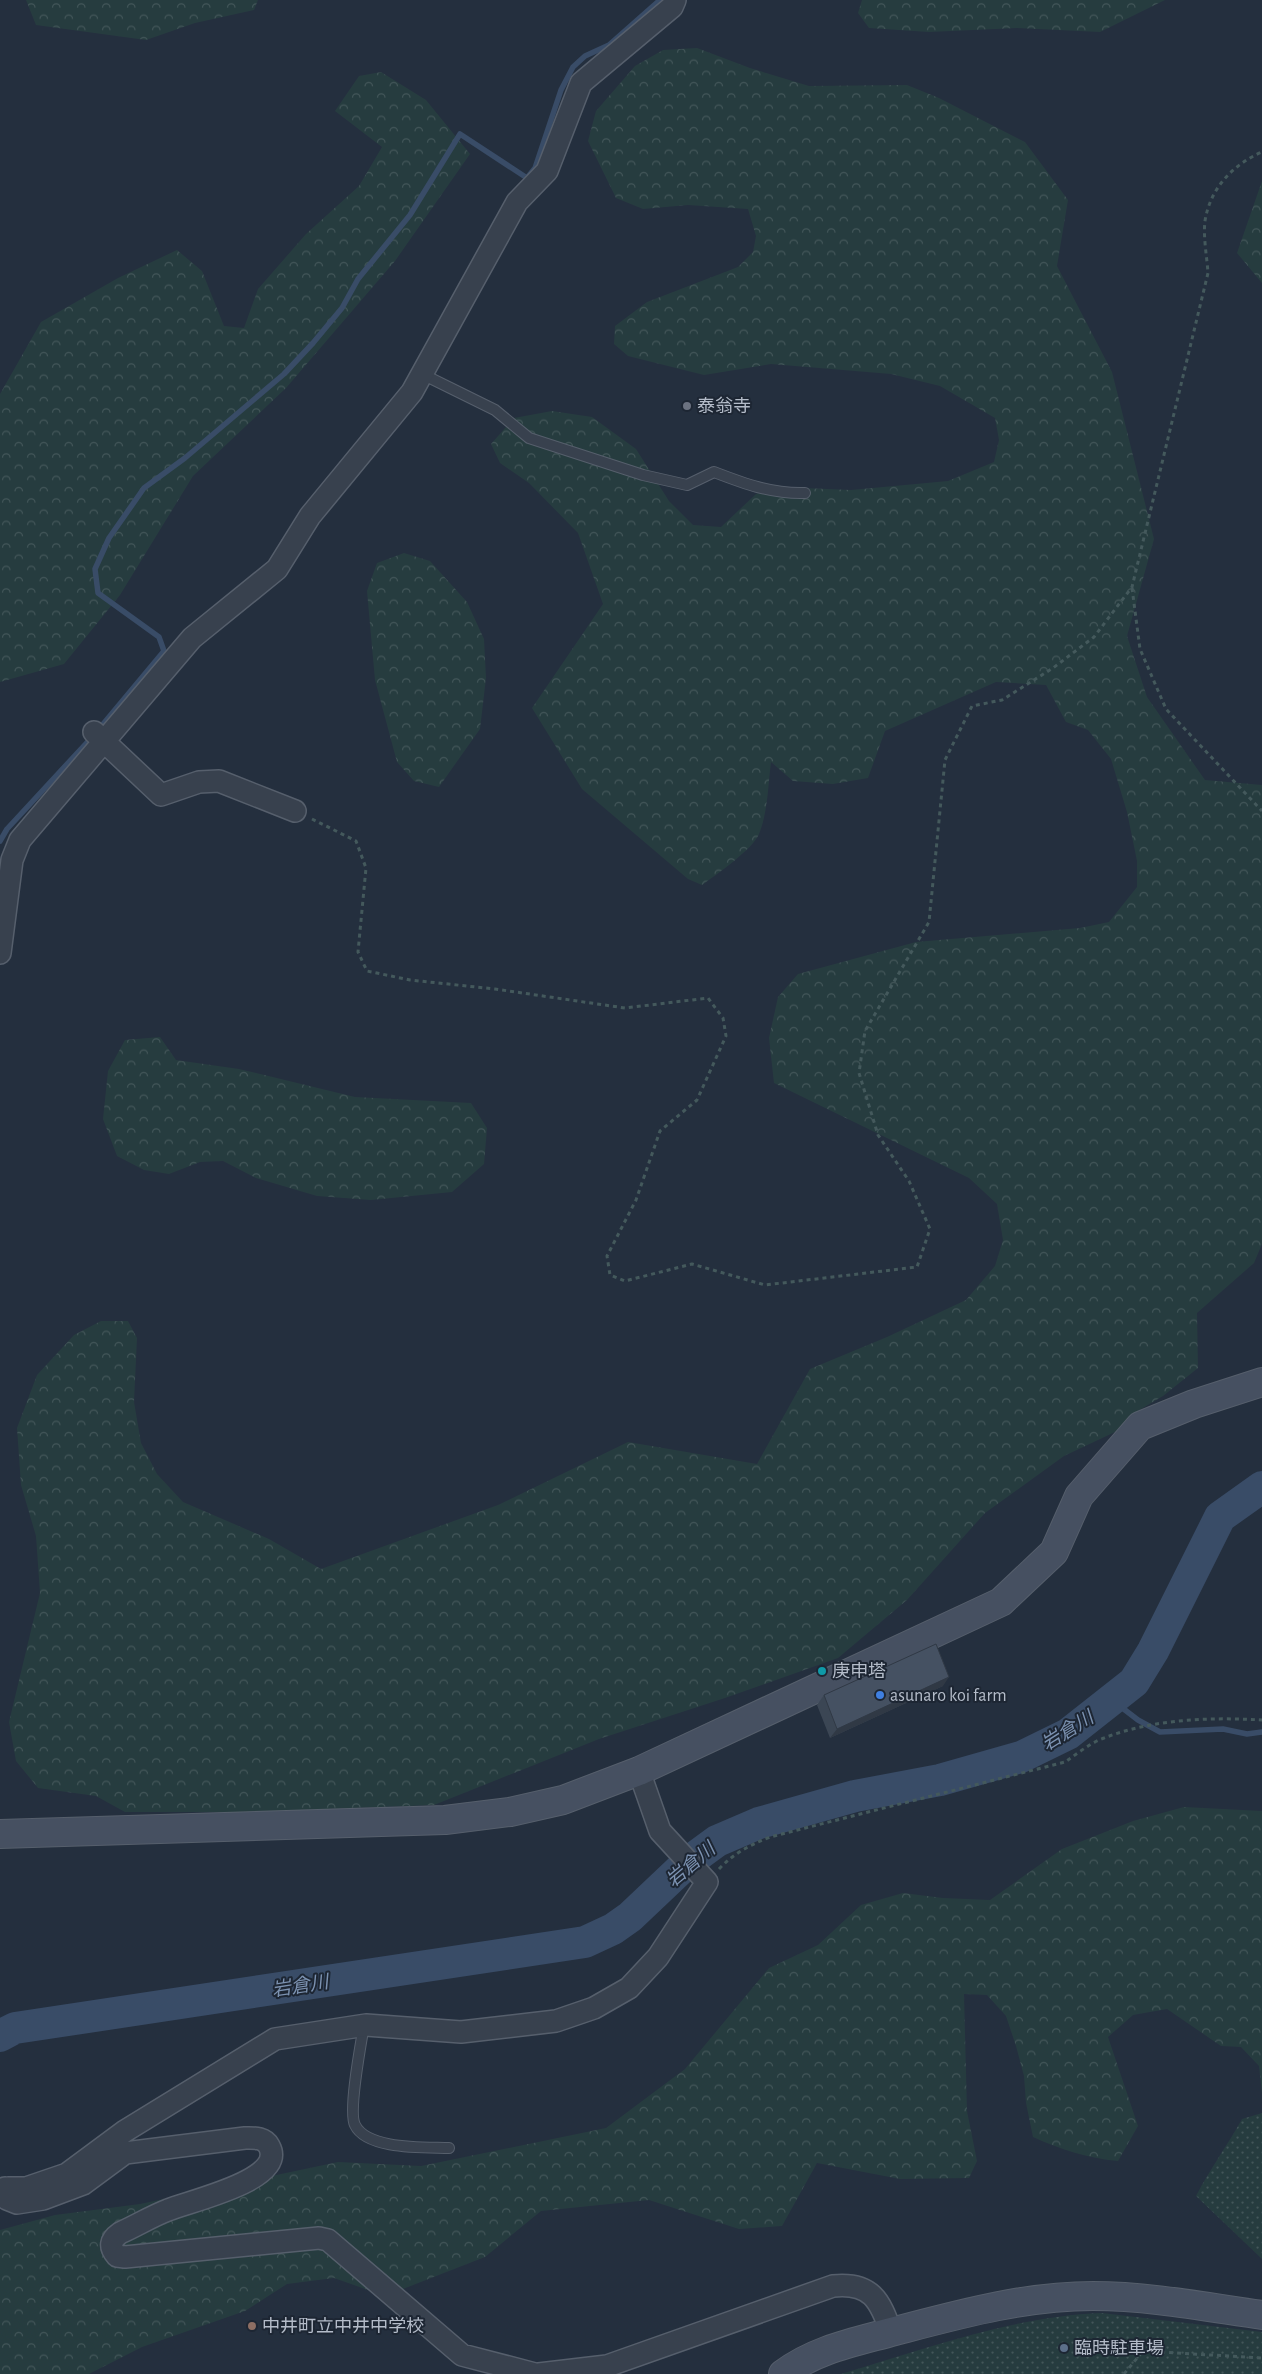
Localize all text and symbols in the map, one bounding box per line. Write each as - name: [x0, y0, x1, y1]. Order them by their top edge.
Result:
- place label: 泰翁寺: [697, 396, 751, 416]
- marker: 泰翁寺: [681, 400, 693, 412]
- place label: 庚申塔: [832, 1662, 886, 1681]
- marker: 庚申塔: [816, 1665, 828, 1677]
- place label: asunaro koi farm: [890, 1687, 1007, 1705]
- marker: asunaro koi farm: [874, 1689, 886, 1701]
- water label: 岩倉川: [1038, 1706, 1099, 1754]
- water label: 岩倉川: [662, 1838, 720, 1891]
- water label: 岩倉川: [270, 1971, 332, 2000]
- place label: 中井町立中井中学校: [262, 2316, 424, 2336]
- marker: 中井町立中井中学校: [246, 2320, 258, 2332]
- place label: 臨時駐車場: [1074, 2338, 1164, 2358]
- marker: 臨時駐車場: [1058, 2342, 1070, 2354]

